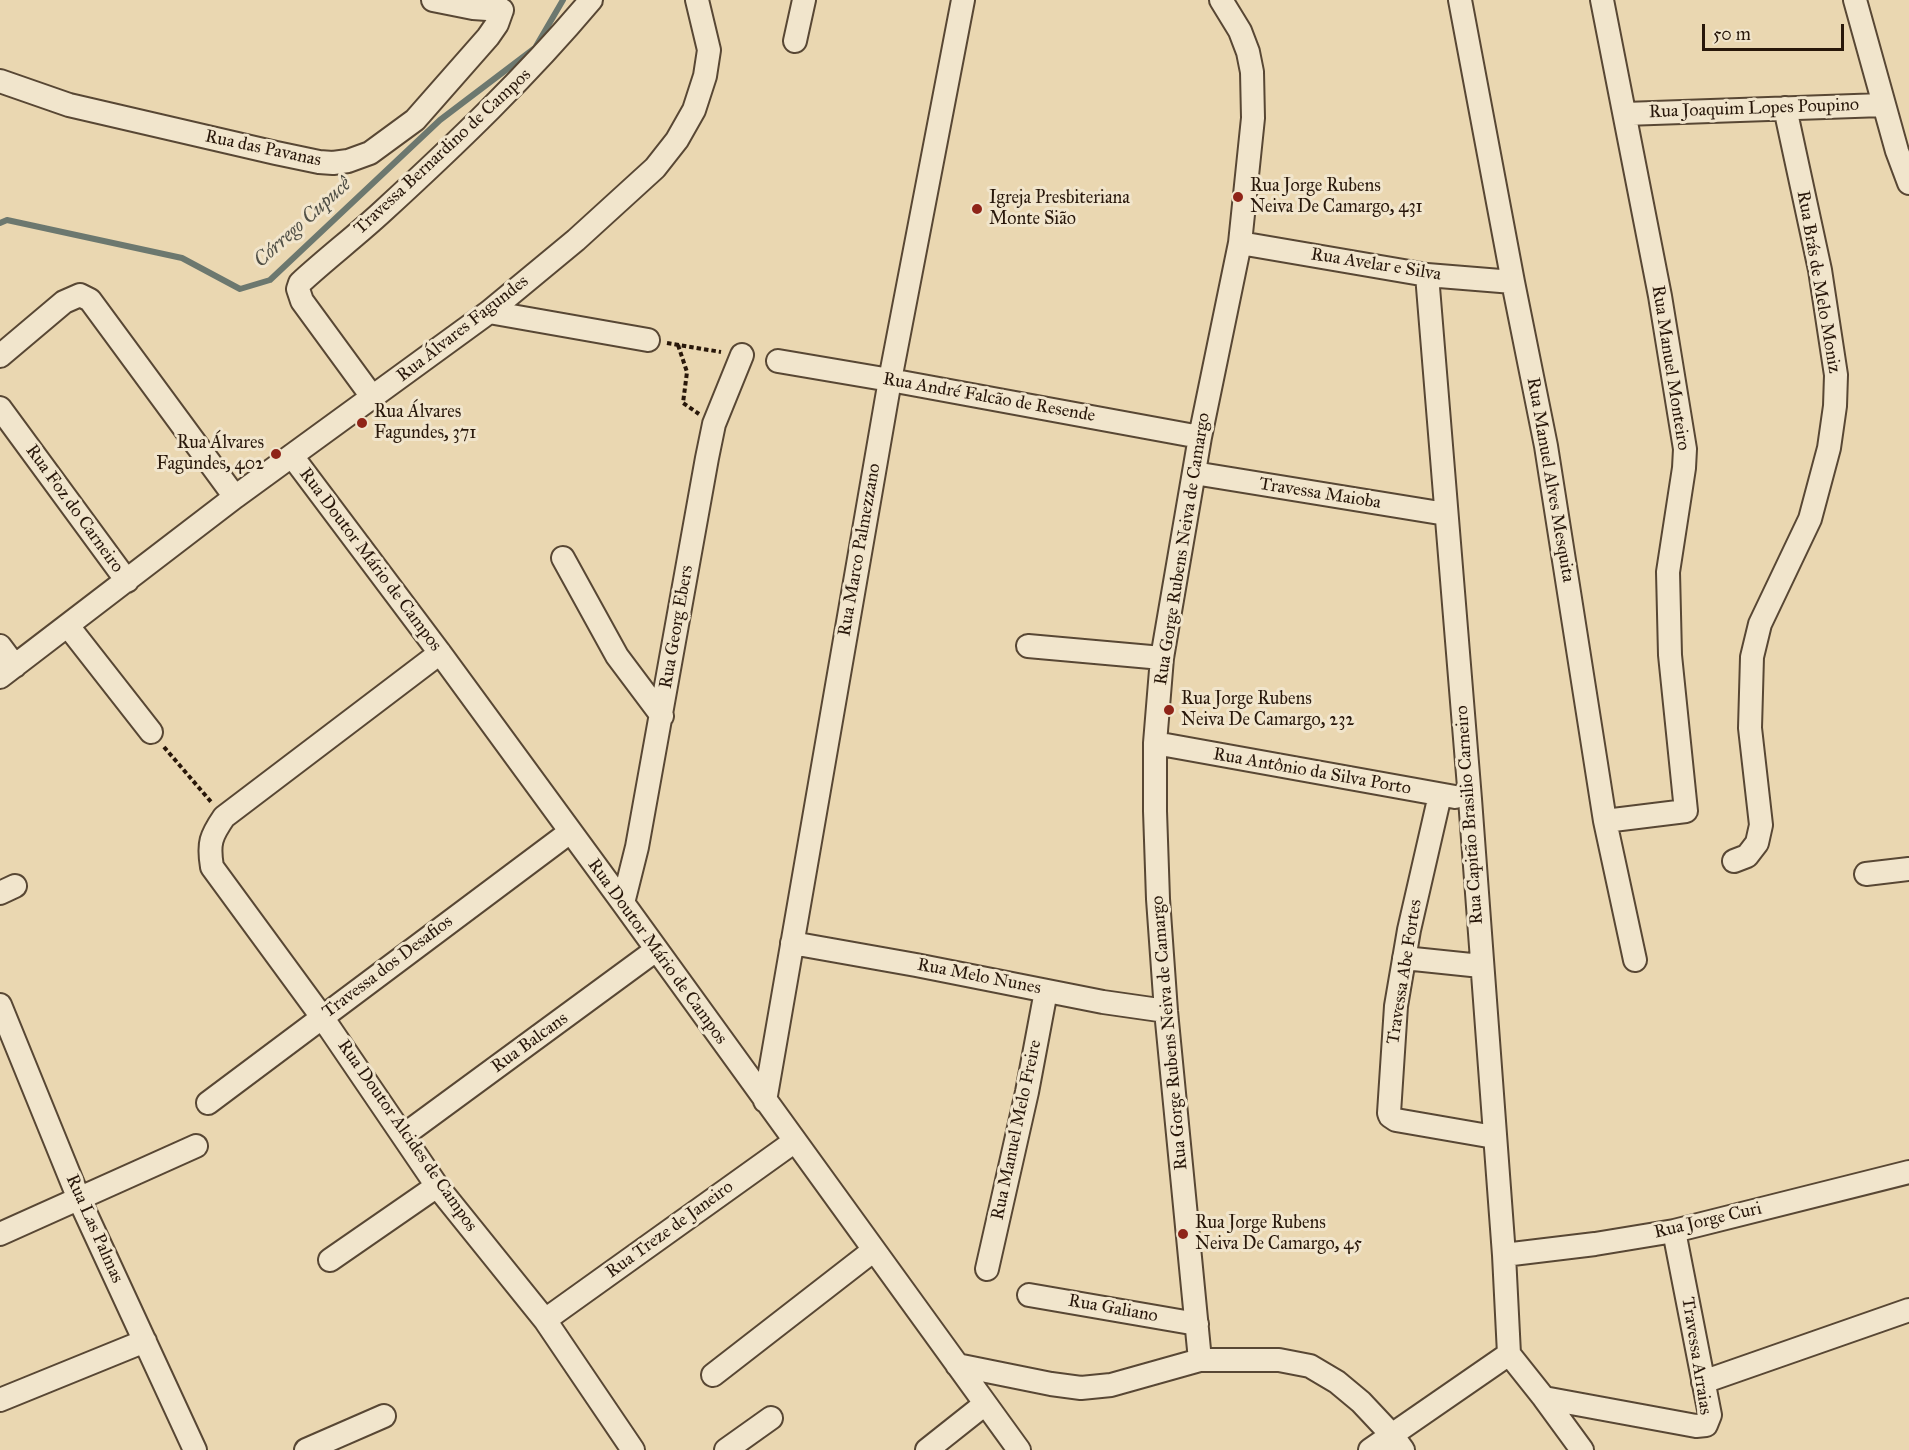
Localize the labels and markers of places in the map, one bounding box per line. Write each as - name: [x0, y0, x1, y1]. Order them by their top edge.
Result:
- place label: Rua Jorge Rubens Neiva De Camargo, 431: [1250, 176, 1423, 219]
- place label: Igreja Presbiteriana Monte Sião: [989, 188, 1130, 230]
- marker: Rua Jorge Rubens Neiva De Camargo, 431: [1231, 190, 1245, 204]
- marker: Igreja Presbiteriana Monte Sião: [970, 202, 984, 216]
- place label: Rua Álvares Fagundes, 371: [374, 402, 476, 444]
- marker: Rua Álvares Fagundes, 371: [355, 416, 369, 430]
- place label: Rua Álvares Fagundes, 402: [156, 433, 264, 476]
- marker: Rua Álvares Fagundes, 402: [269, 447, 283, 461]
- place label: Rua Jorge Rubens Neiva De Camargo, 232: [1181, 689, 1354, 732]
- marker: Rua Jorge Rubens Neiva De Camargo, 232: [1162, 703, 1176, 717]
- place label: Rua Jorge Rubens Neiva De Camargo, 45: [1195, 1213, 1362, 1256]
- marker: Rua Jorge Rubens Neiva De Camargo, 45: [1176, 1227, 1190, 1241]

